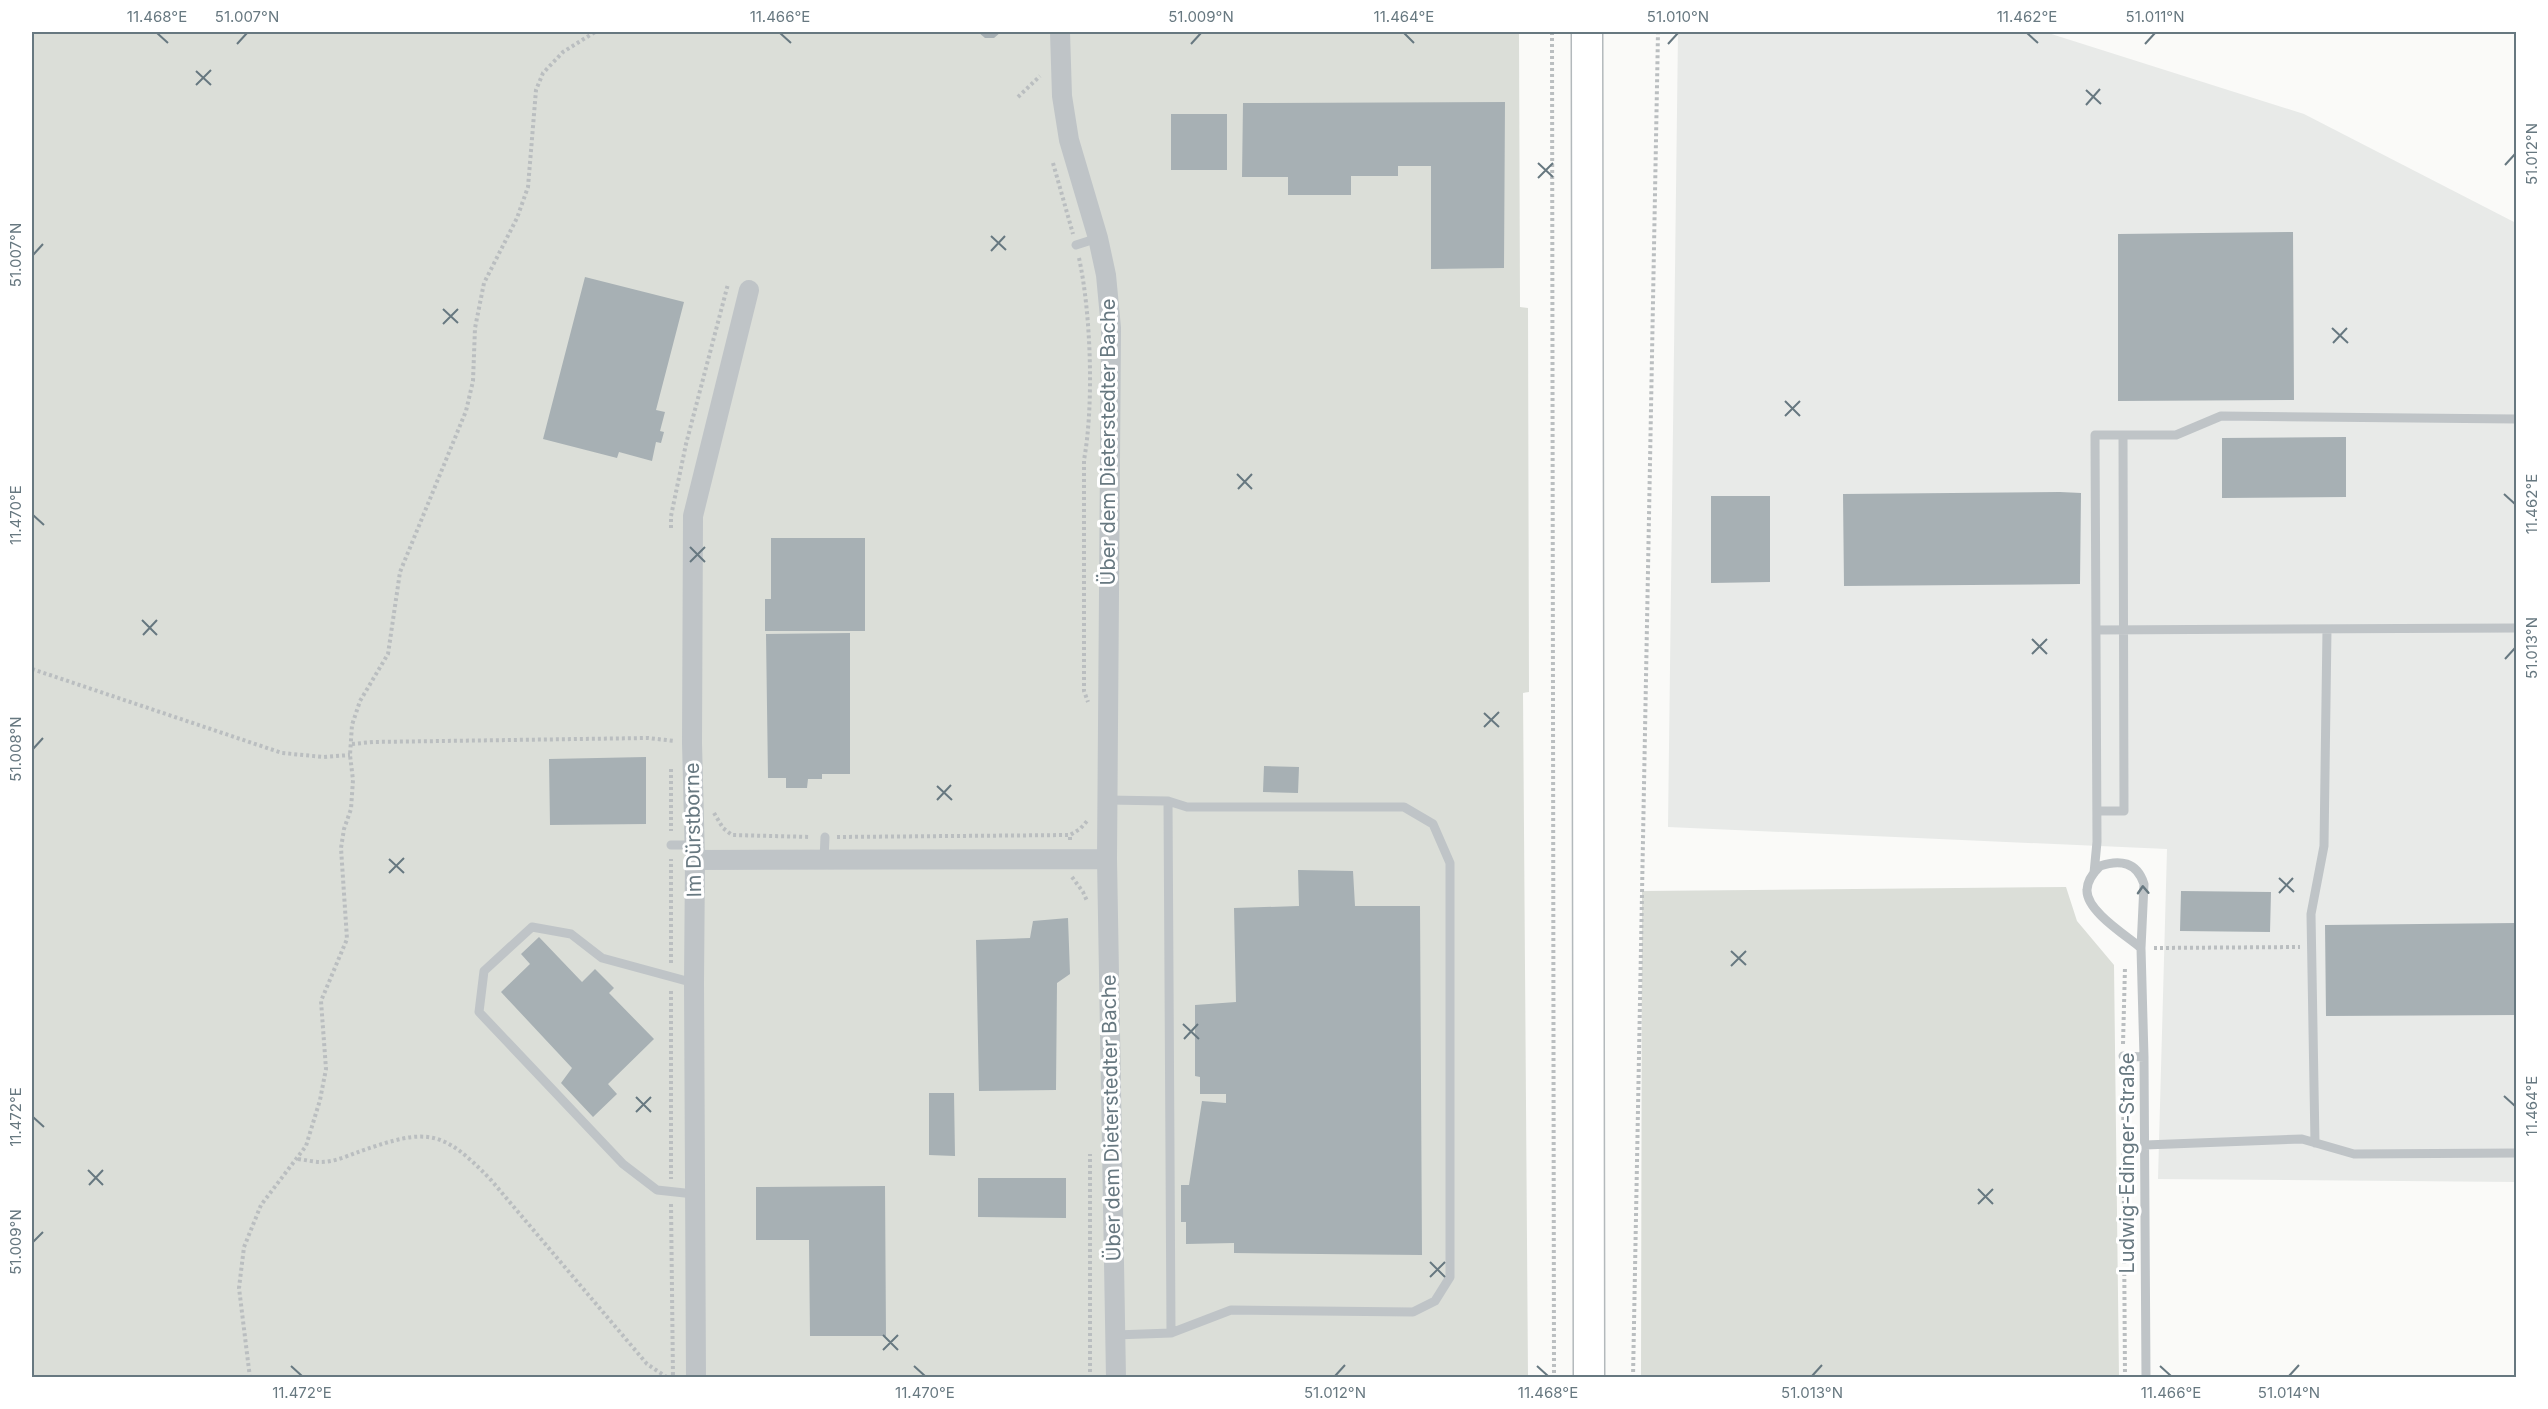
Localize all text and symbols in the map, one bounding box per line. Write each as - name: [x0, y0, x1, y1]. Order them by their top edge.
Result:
- text: 11.468°E: [127, 7, 187, 26]
- text: 51.007°N: [215, 7, 279, 26]
- text: 11.466°E: [750, 7, 810, 26]
- text: 51.009°N: [1168, 7, 1234, 26]
- text: 11.464°E: [1374, 7, 1434, 26]
- text: 51.010°N: [1647, 7, 1709, 26]
- text: 11.462°E: [1997, 7, 2057, 26]
- text: 51.011°N: [2126, 7, 2184, 26]
- text: 51.012°N: [2522, 123, 2541, 185]
- text: 51.007°N: [6, 223, 25, 287]
- street label: Über dem Dieterstedter Bache: [1096, 299, 1120, 585]
- text: 11.462°E: [2522, 474, 2541, 534]
- text: 11.470°E: [6, 485, 25, 545]
- text: 51.013°N: [2522, 617, 2541, 679]
- text: 51.008°N: [6, 716, 25, 782]
- street label: Im Dürstborne: [680, 762, 706, 898]
- one-way arrow: [2136, 885, 2149, 894]
- street label: Über dem Dieterstedter Bache: [1096, 974, 1126, 1262]
- street label: Ludwig-Edinger-Straße: [2115, 1053, 2139, 1273]
- text: 11.464°E: [2522, 1076, 2541, 1136]
- text: 11.472°E: [6, 1087, 25, 1147]
- text: 51.009°N: [6, 1209, 25, 1275]
- text: 11.472°E: [272, 1383, 332, 1402]
- text: 11.470°E: [895, 1383, 955, 1402]
- text: 51.012°N: [1304, 1383, 1366, 1402]
- text: 11.468°E: [1518, 1383, 1578, 1402]
- text: 51.013°N: [1781, 1383, 1843, 1402]
- text: 11.466°E: [2141, 1383, 2201, 1402]
- text: 51.014°N: [2258, 1383, 2320, 1402]

